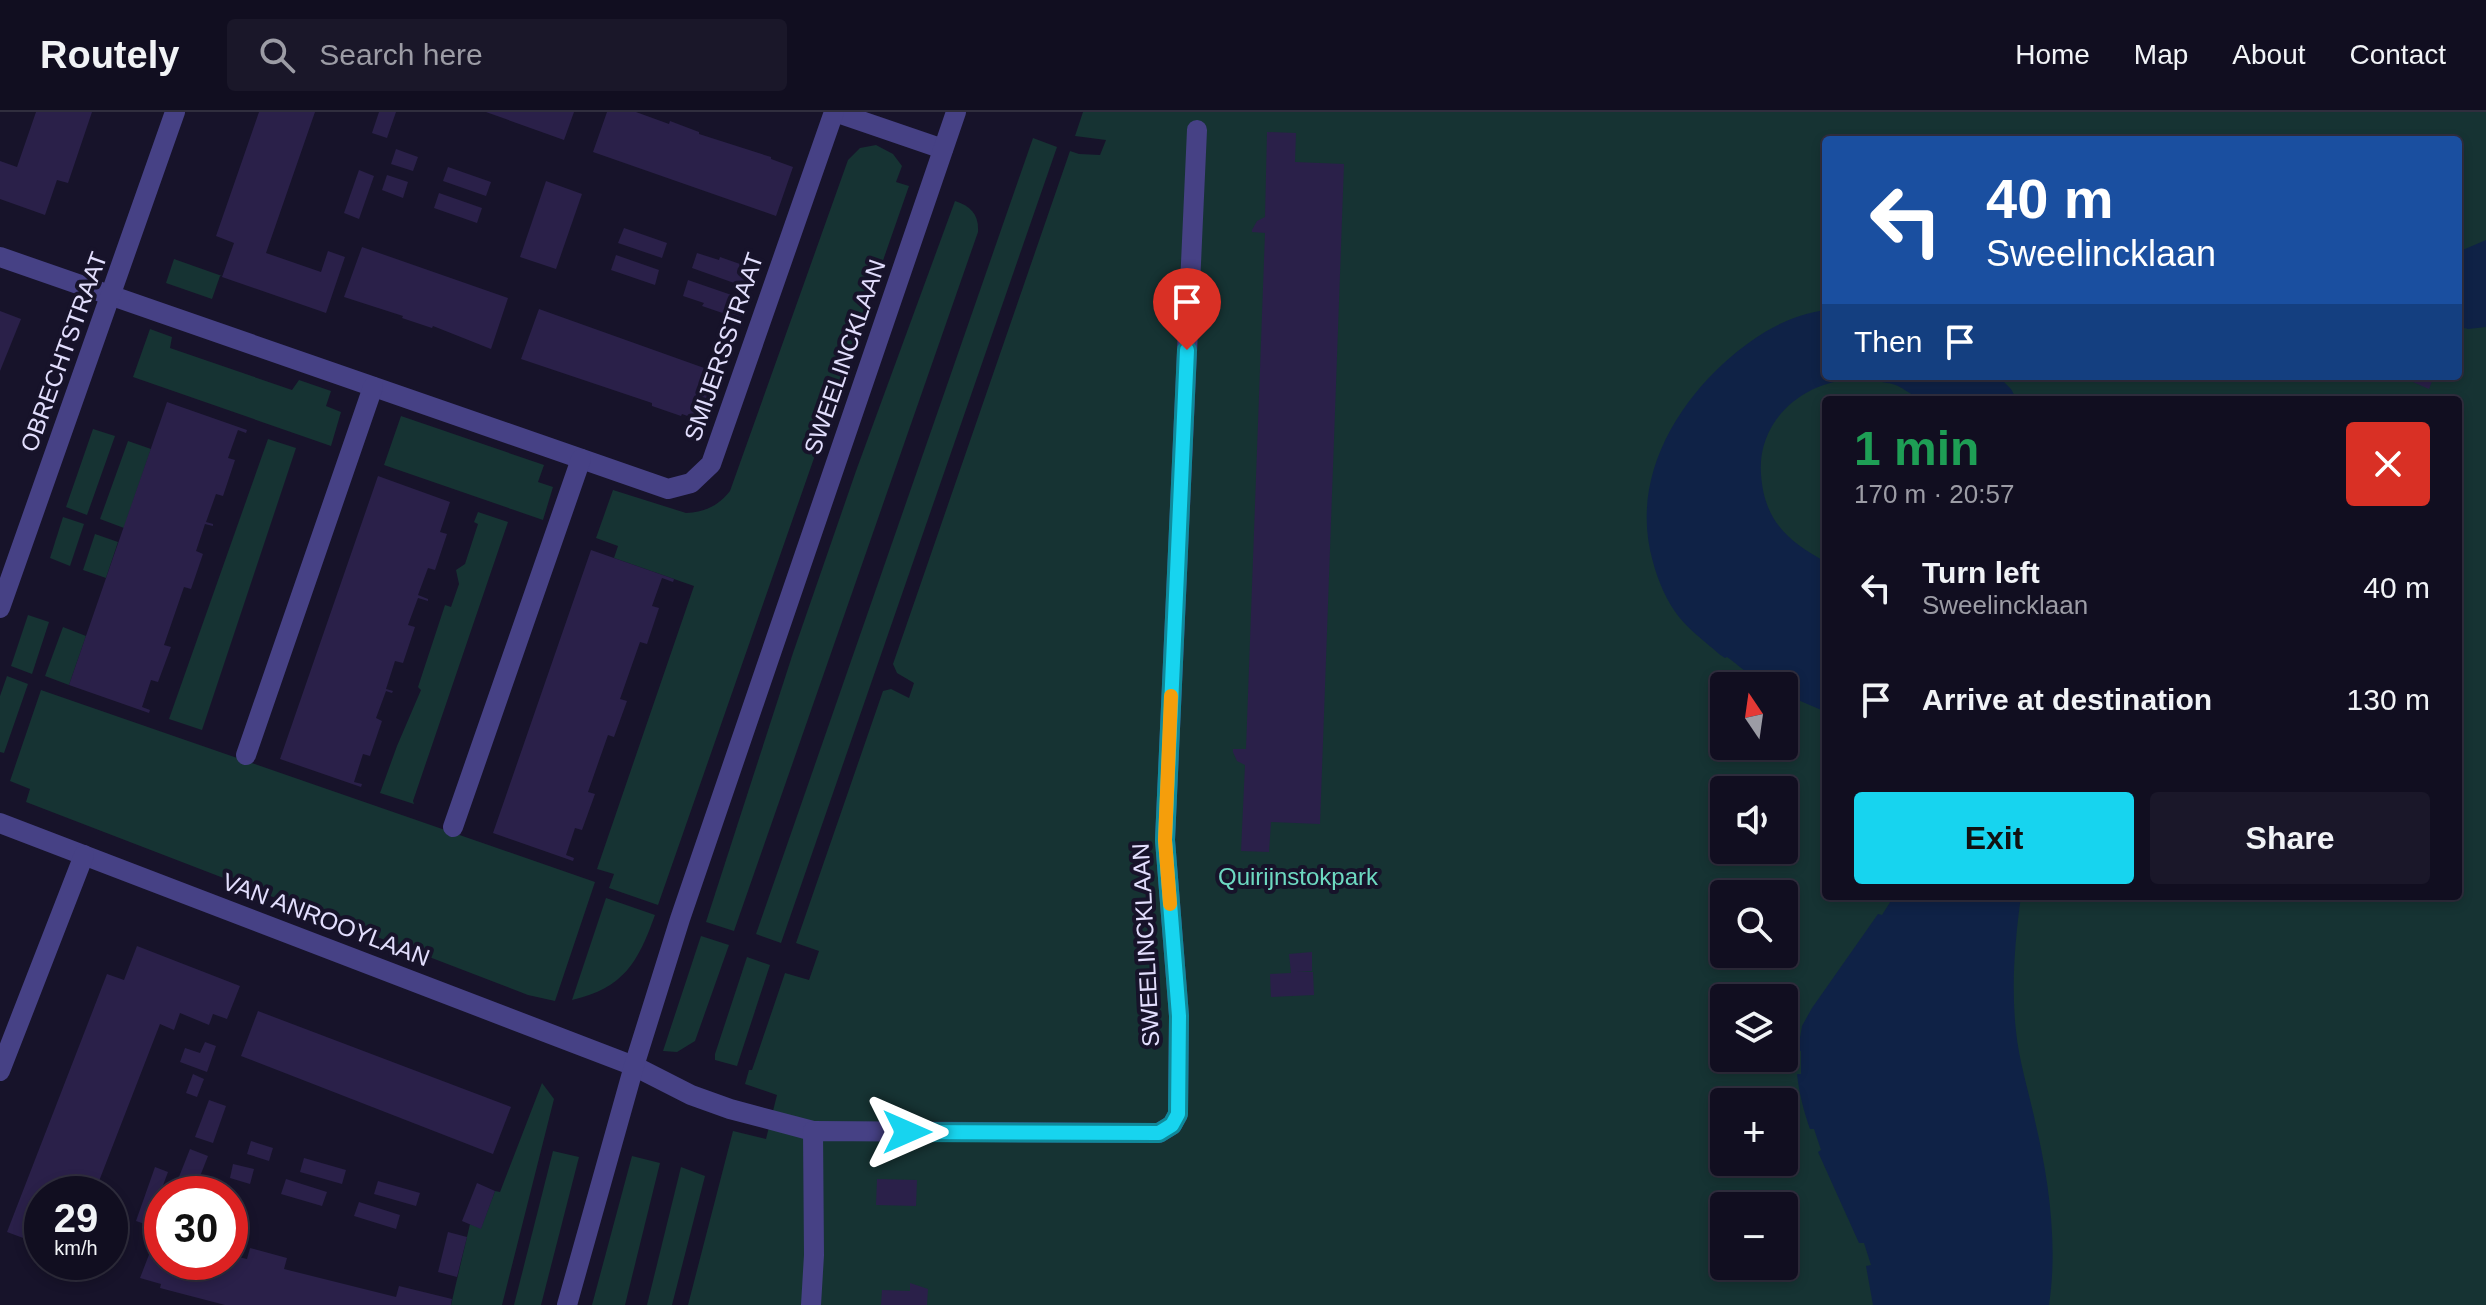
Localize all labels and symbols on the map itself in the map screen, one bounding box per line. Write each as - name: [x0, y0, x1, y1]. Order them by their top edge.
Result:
- street label: OBRECHTSTRAAT: [15, 248, 112, 455]
- street label: SMIJERSSTRAAT: [679, 249, 768, 444]
- street label: SWEELINCKLAAN: [799, 256, 891, 458]
- pin: [1153, 268, 1221, 350]
- north arrow: [1710, 672, 1798, 760]
- street label: SWEELINCKLAAN: [1127, 842, 1164, 1048]
- park label: Quirijnstokpark: [1218, 863, 1379, 890]
- street label: VAN ANROOYLAAN: [219, 868, 434, 971]
- position arrow: [865, 1090, 949, 1174]
- speed limit sign: 30: [144, 1176, 248, 1280]

